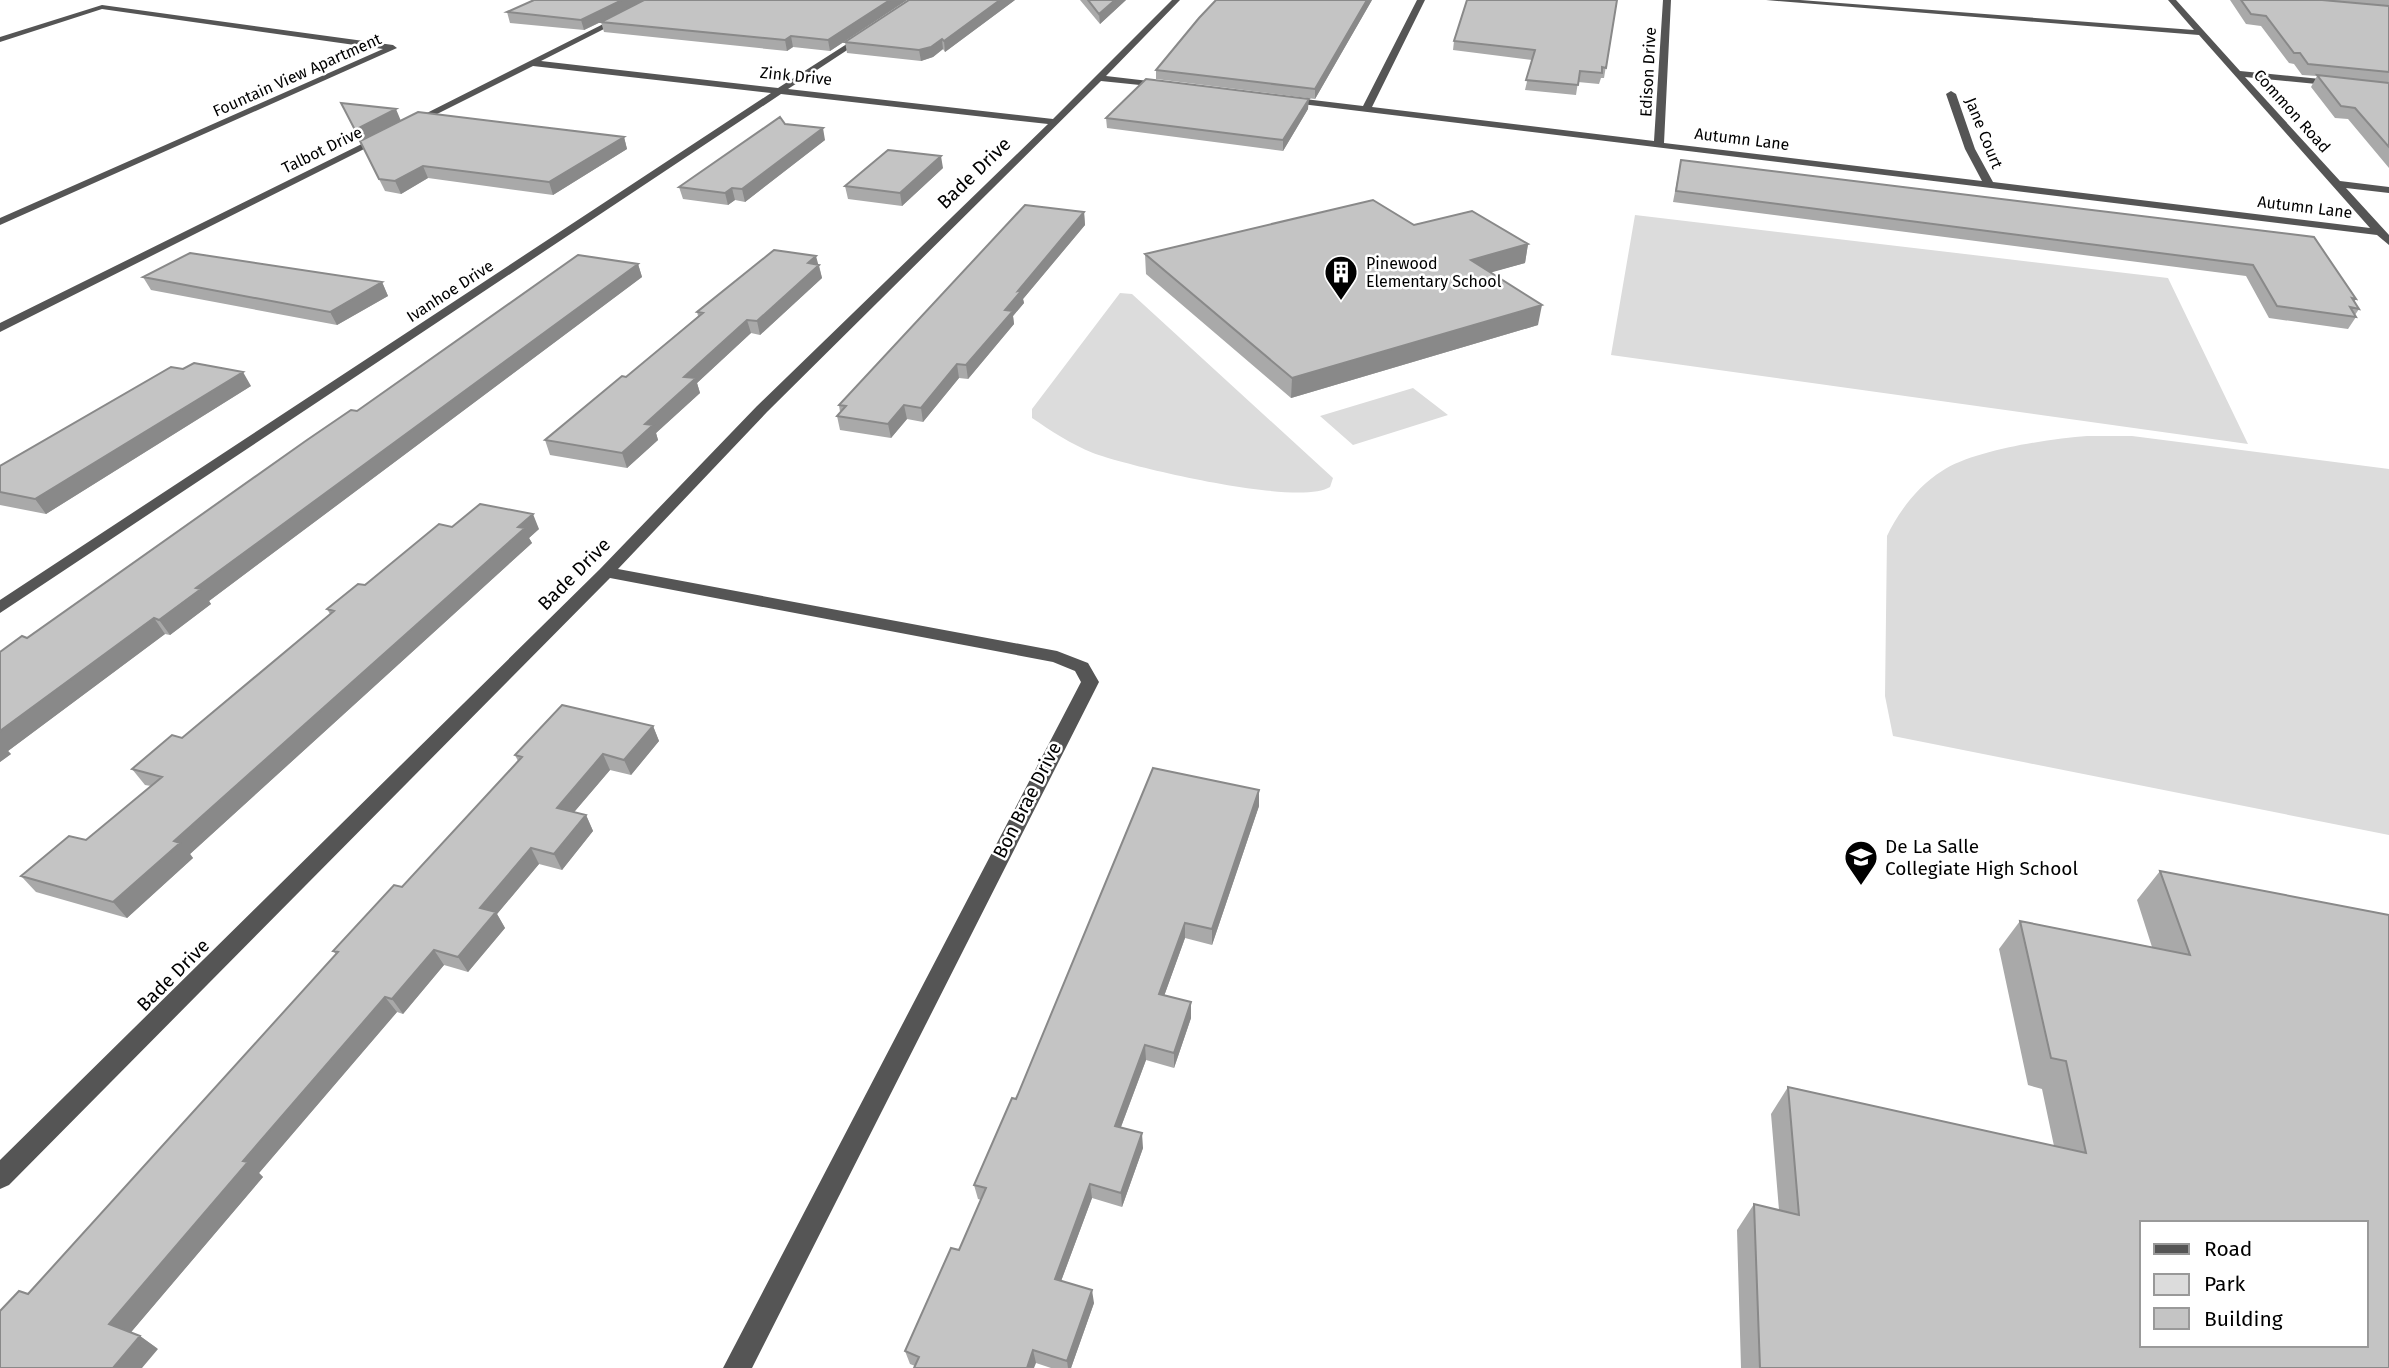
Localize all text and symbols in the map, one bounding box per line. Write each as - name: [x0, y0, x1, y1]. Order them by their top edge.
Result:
- street label: Edison Drive: [1636, 26, 1660, 118]
- street label: Fountain View Apartment: [210, 29, 384, 121]
- street label: Zink Drive: [759, 63, 833, 89]
- street label: Common Road: [2250, 66, 2334, 156]
- street label: Jane Court: [1961, 95, 2007, 172]
- street label: Talbot Drive: [279, 122, 365, 178]
- street label: Autumn Lane: [1693, 124, 1791, 154]
- street label: Bade Drive: [932, 132, 1016, 214]
- street label: Autumn Lane: [2256, 192, 2354, 222]
- building icon: Pinewood Elementary School: [1322, 253, 1360, 302]
- place label: Pinewood Elementary School: [1366, 254, 1502, 291]
- street label: Ivanhoe Drive: [403, 256, 497, 326]
- street label: Bade Drive: [533, 533, 615, 615]
- street label: Bon Brae Drive: [988, 738, 1066, 862]
- place label: De La Salle Collegiate High School: [1885, 835, 2078, 880]
- school or university icon: De La Salle Collegiate High School: [1842, 838, 1880, 887]
- street label: Bade Drive: [132, 934, 214, 1016]
- legend: [2140, 1221, 2368, 1347]
- text: Road: [2204, 1236, 2252, 1262]
- text: Park: [2204, 1271, 2246, 1297]
- text: Building: [2204, 1306, 2283, 1332]

